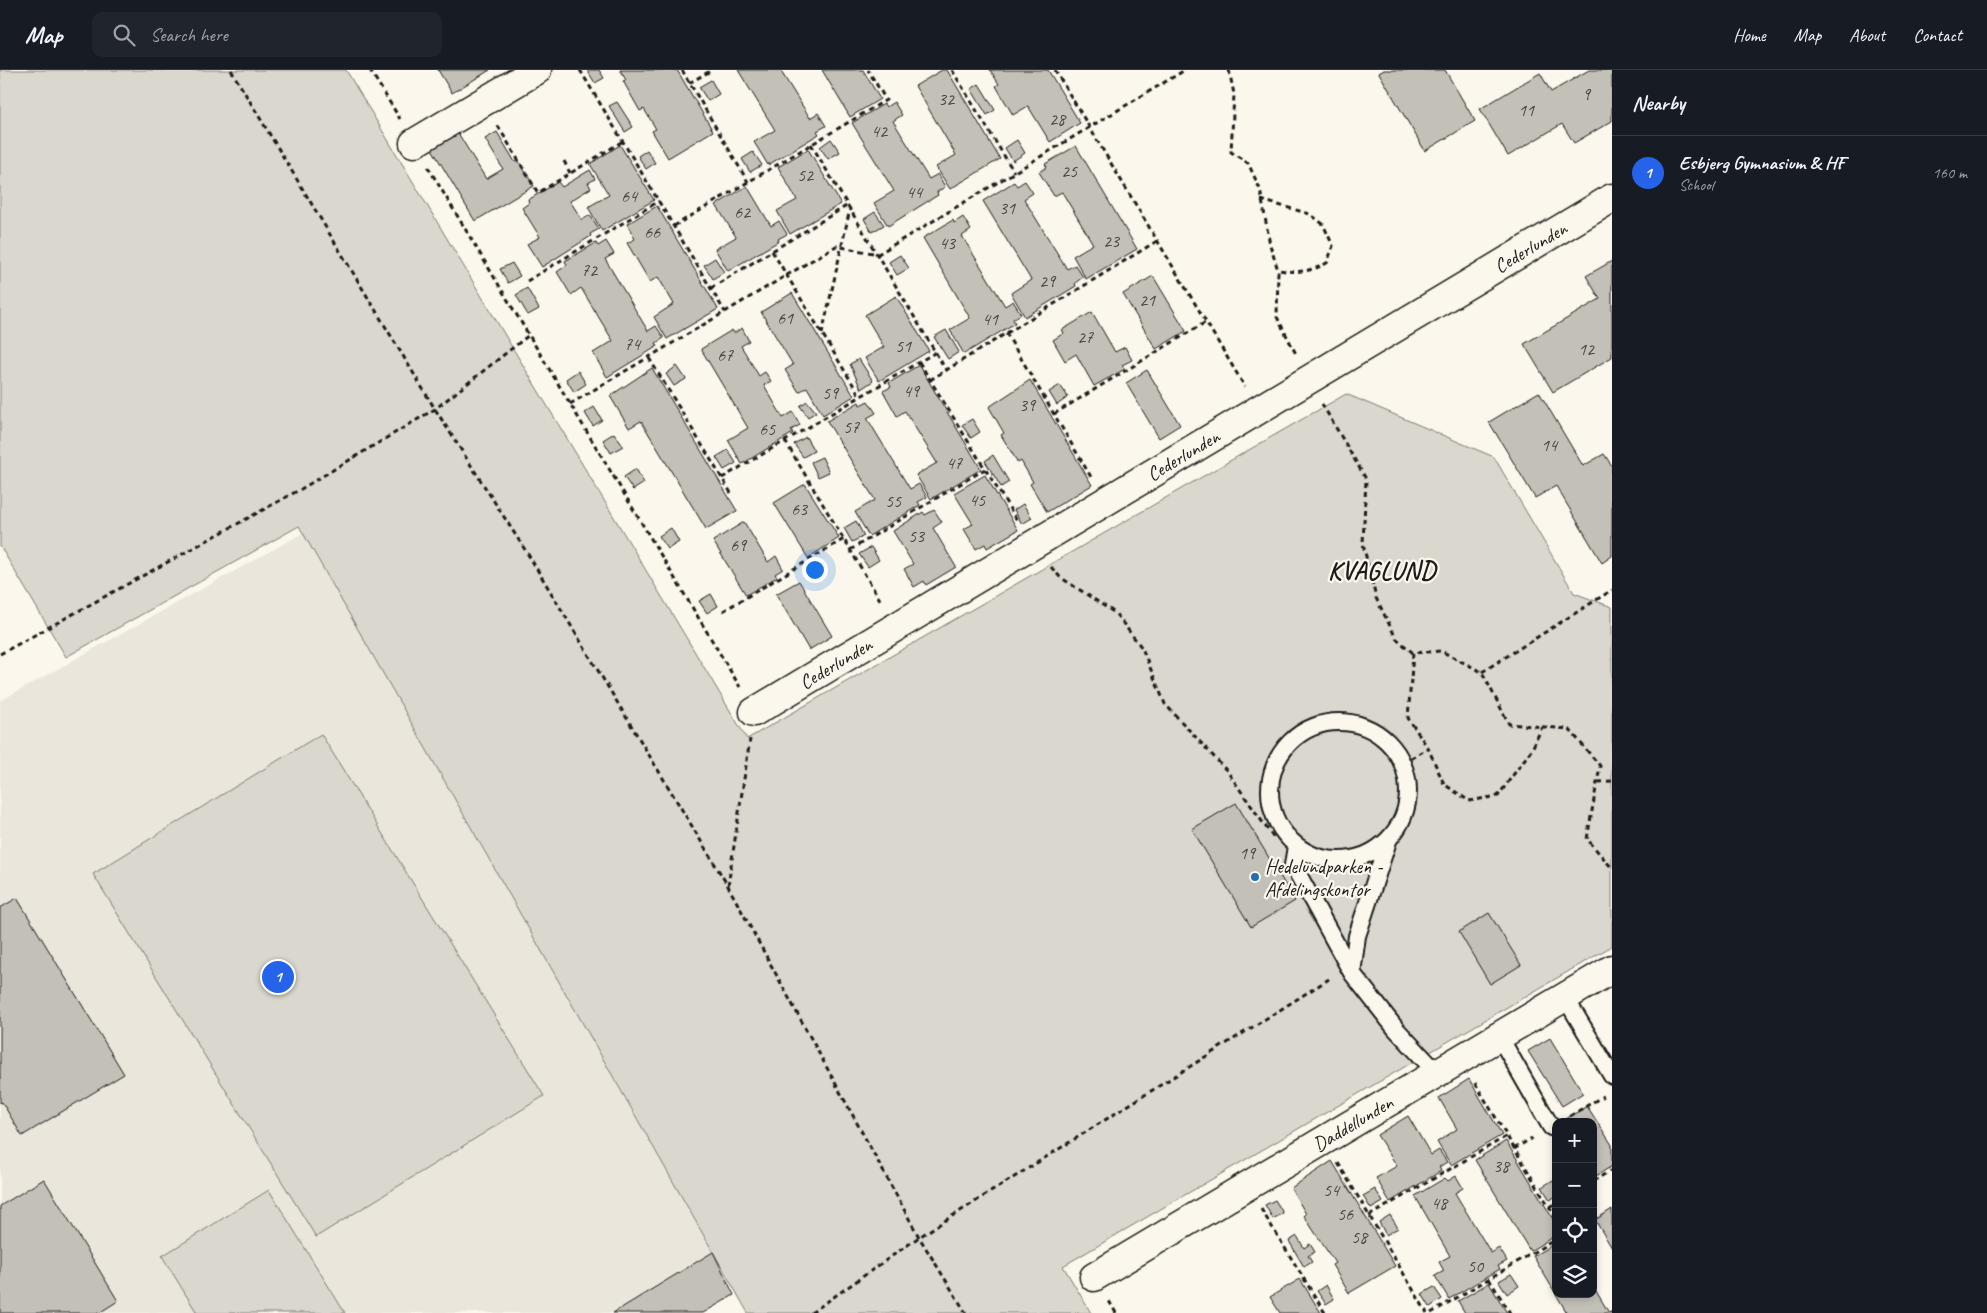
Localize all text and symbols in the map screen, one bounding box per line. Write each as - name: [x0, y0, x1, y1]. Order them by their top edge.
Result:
- search box: [92, 12, 442, 57]
- text: Map: [25, 20, 62, 50]
- icon: search: [110, 21, 138, 49]
- text: Search here: [150, 23, 228, 47]
- text: Home: [1733, 24, 1766, 46]
- text: Map: [1794, 24, 1821, 46]
- text: About: [1849, 24, 1885, 46]
- text: Contact: [1913, 24, 1962, 46]
- house number: 9: [1582, 83, 1592, 105]
- house number: 32: [938, 88, 956, 110]
- text: Nearby: [1632, 90, 1685, 116]
- house number: 11: [1518, 99, 1535, 121]
- house number: 28: [1049, 108, 1067, 130]
- house number: 42: [871, 120, 889, 142]
- text: Esbjerg Gymnasium & HF: [1679, 151, 1845, 175]
- house number: 25: [1061, 160, 1078, 182]
- text: 1: [1644, 163, 1652, 183]
- text: 160 m: [1933, 163, 1967, 183]
- house number: 52: [797, 164, 815, 186]
- text: School: [1679, 175, 1713, 195]
- house number: 44: [906, 181, 924, 203]
- house number: 64: [621, 185, 639, 207]
- house number: 31: [999, 197, 1016, 219]
- house number: 62: [734, 201, 752, 223]
- street label: Cederlunden: [1490, 215, 1573, 279]
- house number: 66: [644, 221, 661, 243]
- house number: 23: [1103, 230, 1121, 252]
- house number: 43: [939, 232, 957, 254]
- house number: 72: [581, 259, 599, 281]
- house number: 29: [1039, 270, 1057, 292]
- house number: 21: [1139, 289, 1156, 311]
- house number: 61: [777, 307, 794, 329]
- house number: 41: [982, 308, 999, 330]
- house number: 27: [1077, 326, 1094, 348]
- house number: 74: [624, 333, 642, 355]
- house number: 51: [895, 335, 912, 357]
- house number: 12: [1578, 338, 1596, 360]
- house number: 67: [717, 344, 734, 366]
- house number: 49: [903, 380, 921, 402]
- house number: 59: [822, 382, 840, 404]
- house number: 39: [1019, 394, 1037, 416]
- house number: 57: [843, 416, 860, 438]
- house number: 65: [759, 418, 776, 440]
- street label: Cederlunden: [1142, 424, 1225, 487]
- house number: 14: [1541, 434, 1559, 456]
- house number: 47: [946, 452, 963, 474]
- house number: 45: [969, 489, 986, 511]
- house number: 55: [885, 490, 902, 512]
- house number: 63: [791, 498, 809, 520]
- house number: 53: [908, 525, 926, 547]
- house number: 69: [730, 534, 748, 556]
- district label: KVAGLUND: [1328, 555, 1438, 587]
- your location: [802, 557, 828, 583]
- street label: Cederlunden: [795, 632, 878, 695]
- house number: 19: [1239, 842, 1257, 864]
- place label: Hedelundparken - Afdelingskontor: [1265, 854, 1384, 902]
- marker: Hedelundparken - Afdelingskontor: [1249, 871, 1261, 883]
- pin: 1: [262, 958, 294, 996]
- street label: Daddellunden: [1308, 1090, 1399, 1157]
- map controls: [1552, 1118, 1597, 1298]
- button: +: [1552, 1118, 1597, 1163]
- house number: 38: [1493, 1155, 1511, 1177]
- button: −: [1552, 1163, 1597, 1208]
- house number: 54: [1323, 1179, 1341, 1201]
- house number: 48: [1431, 1192, 1449, 1214]
- house number: 56: [1337, 1203, 1354, 1225]
- button: locate: [1552, 1208, 1597, 1253]
- house number: 58: [1351, 1226, 1369, 1248]
- button: layers: [1552, 1253, 1597, 1298]
- house number: 50: [1467, 1255, 1485, 1277]

